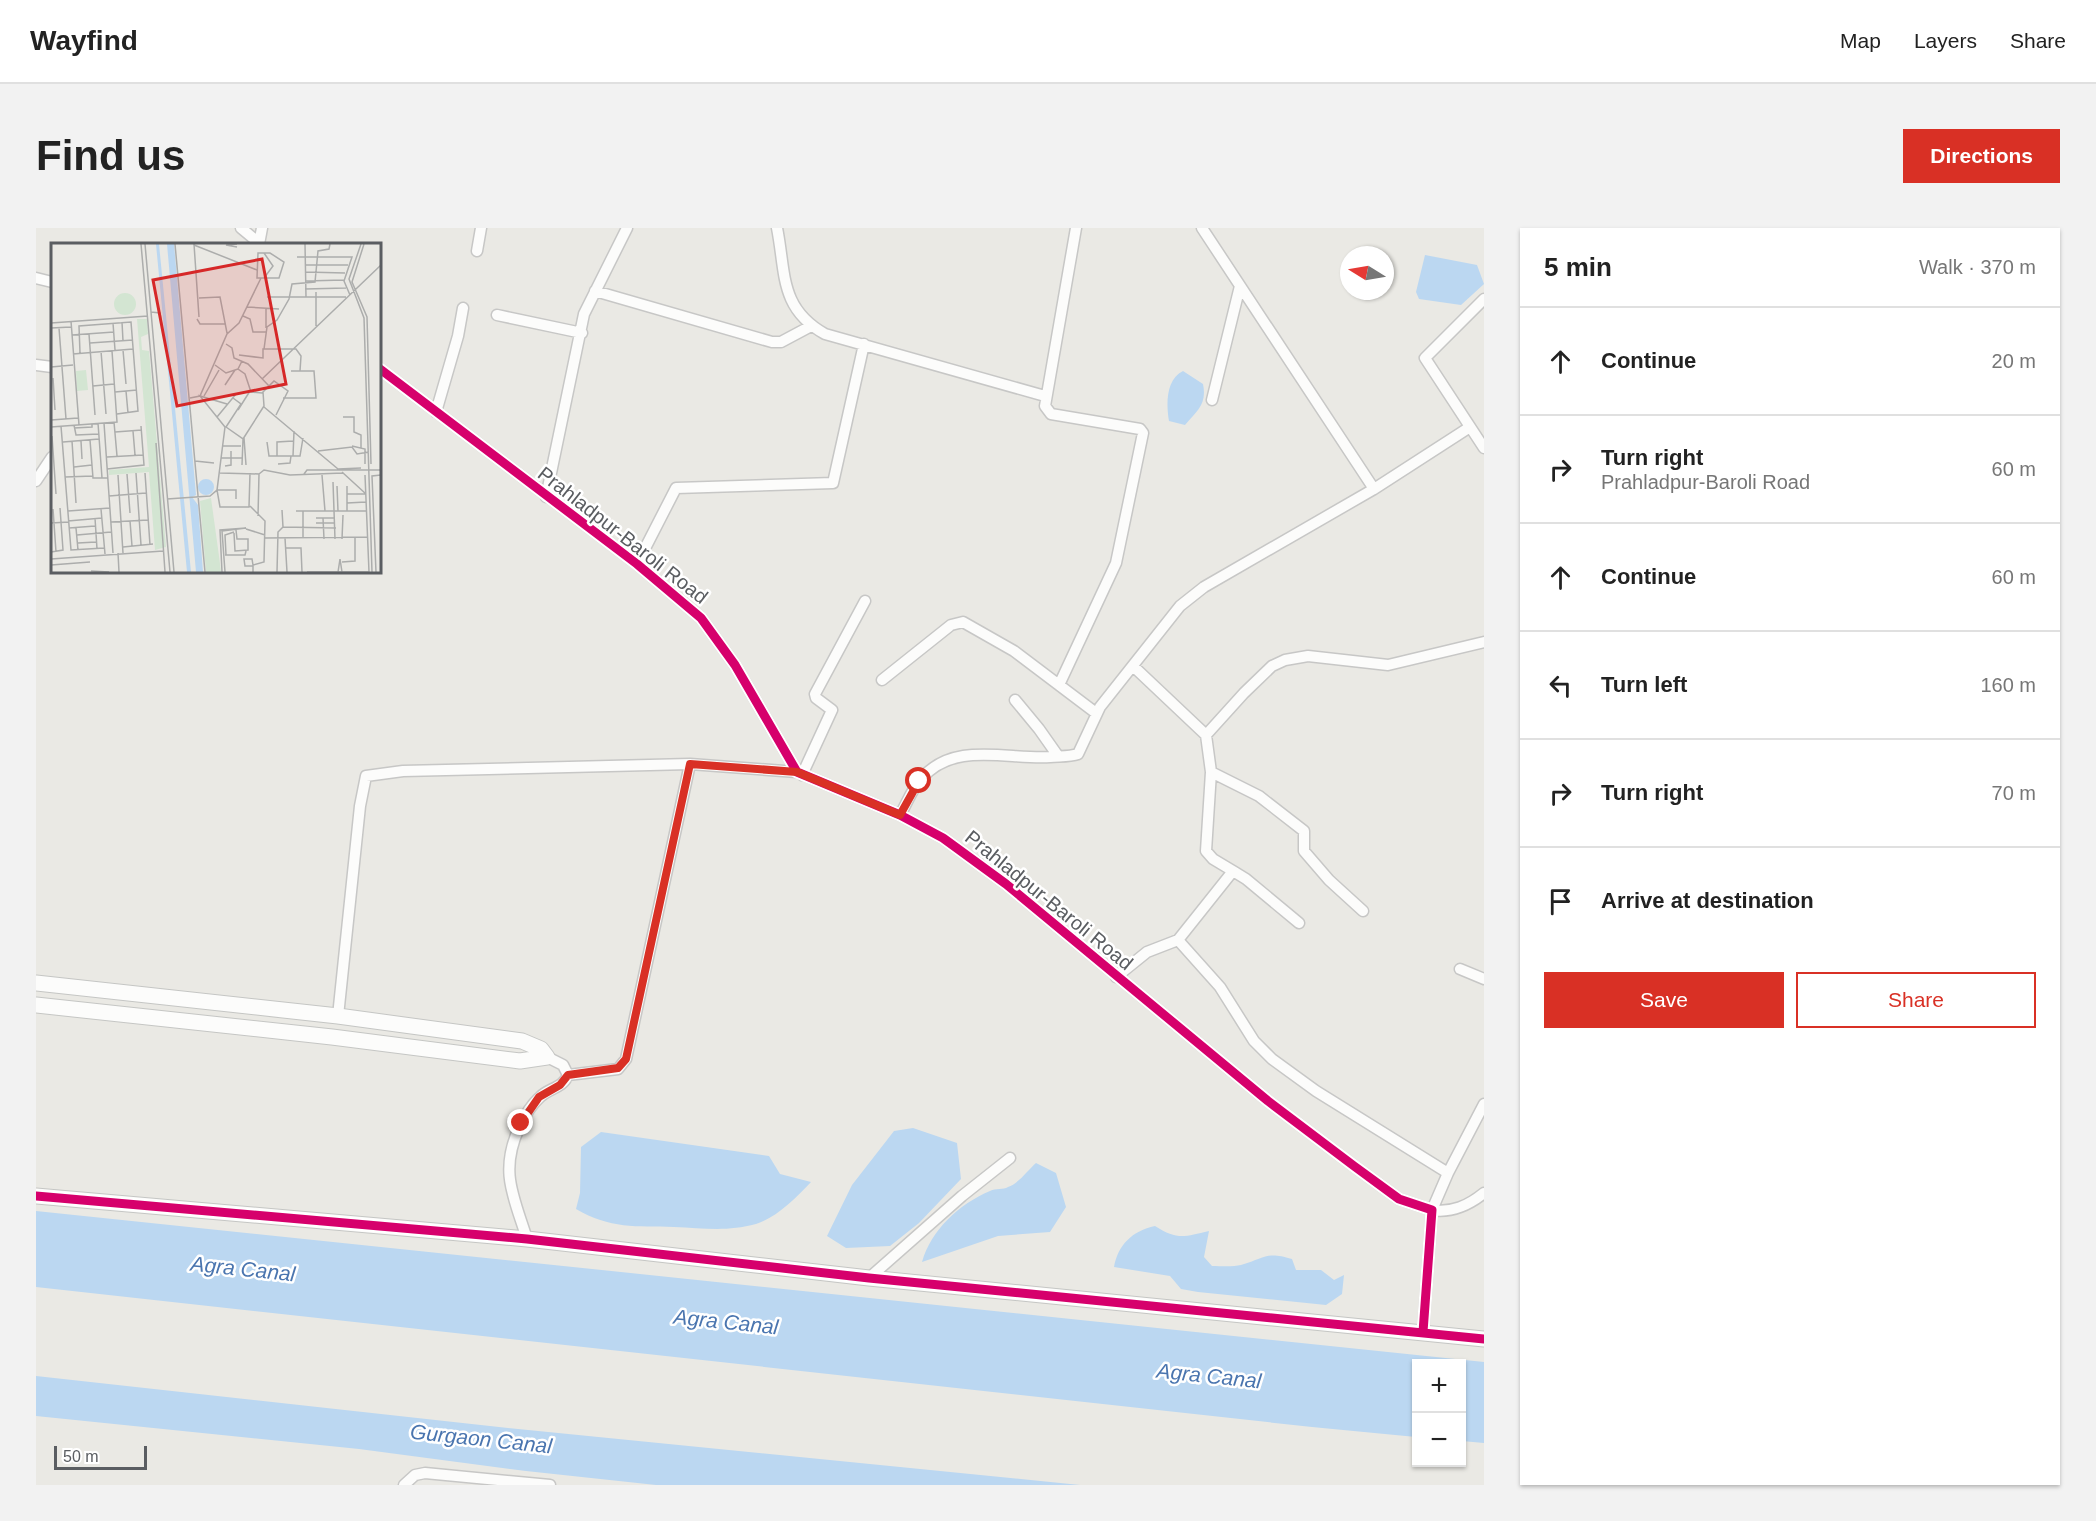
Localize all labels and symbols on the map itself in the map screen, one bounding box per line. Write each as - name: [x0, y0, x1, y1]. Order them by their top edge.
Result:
- inset map: [51, 243, 381, 573]
- north arrow: [1340, 246, 1394, 300]
- street label: Prahladpur-Baroli Road: [534, 462, 712, 608]
- route start: [905, 767, 931, 793]
- street label: Prahladpur-Baroli Road: [961, 826, 1137, 974]
- route end: [507, 1109, 533, 1135]
- water label: Agra Canal: [188, 1251, 298, 1286]
- water label: Agra Canal: [671, 1304, 781, 1339]
- water label: Agra Canal: [1154, 1358, 1264, 1393]
- water label: Gurgaon Canal: [409, 1420, 554, 1458]
- scale bar: [54, 1443, 147, 1470]

